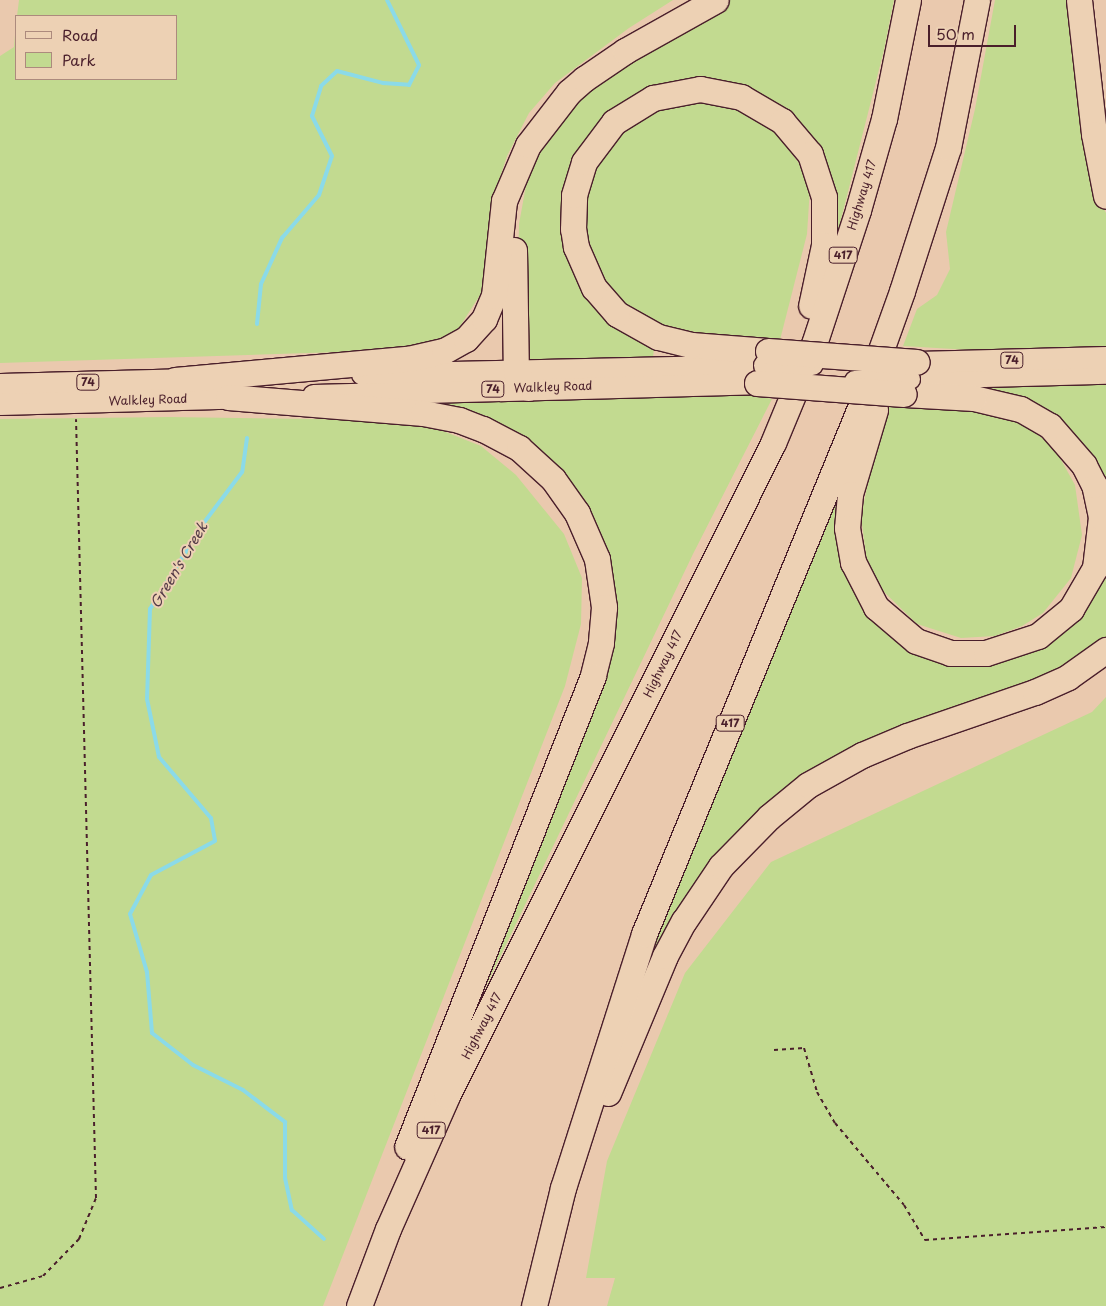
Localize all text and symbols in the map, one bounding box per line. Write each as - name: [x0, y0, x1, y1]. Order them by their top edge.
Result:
- legend: [15, 15, 178, 80]
- scale bar: [931, 15, 1018, 47]
- text: 50 m: [936, 22, 975, 45]
- text: Road: [62, 23, 98, 46]
- text: Park: [62, 48, 96, 71]
- street label: Highway 417: [844, 158, 880, 232]
- road number: 417: [828, 246, 858, 264]
- road number: 74: [1000, 352, 1024, 368]
- road number: 74: [76, 374, 100, 391]
- street label: Walkley Road: [513, 378, 593, 396]
- road number: 74: [480, 380, 506, 398]
- street label: Walkley Road: [108, 391, 188, 409]
- water label: Green's Creek: [147, 519, 211, 611]
- street label: Highway 417: [640, 628, 686, 700]
- road number: 417: [715, 714, 745, 731]
- street label: Highway 417: [459, 990, 505, 1062]
- road number: 417: [416, 1122, 446, 1138]

